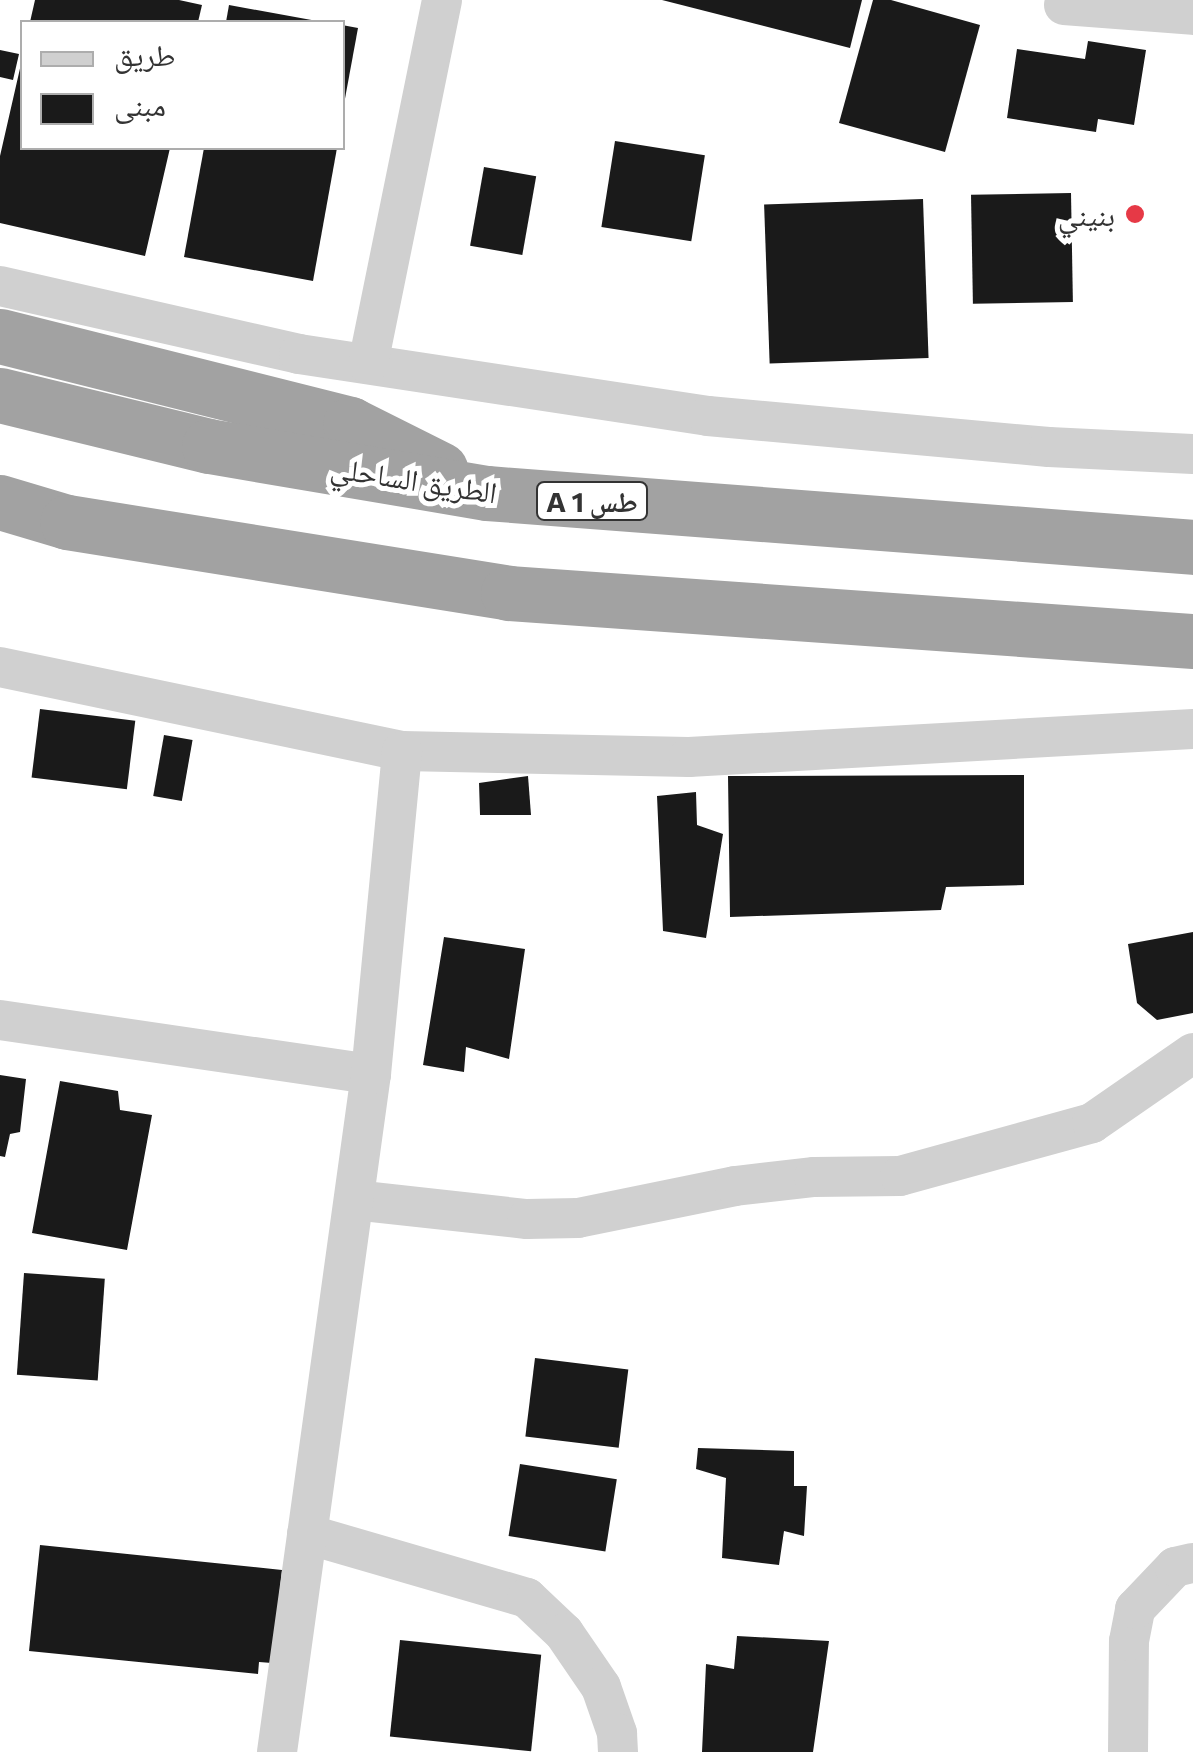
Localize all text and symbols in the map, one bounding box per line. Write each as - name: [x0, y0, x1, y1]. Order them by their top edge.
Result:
- legend: [20, 20, 345, 150]
- text: طريق: [114, 35, 175, 72]
- text: مبنى: [114, 85, 166, 122]
- place label: بنيني: [1058, 196, 1115, 232]
- marker: بنيني: [1124, 203, 1146, 225]
- street label: الطريق الساحلي: [328, 448, 500, 510]
- road number: A 1 طس: [534, 478, 650, 524]

